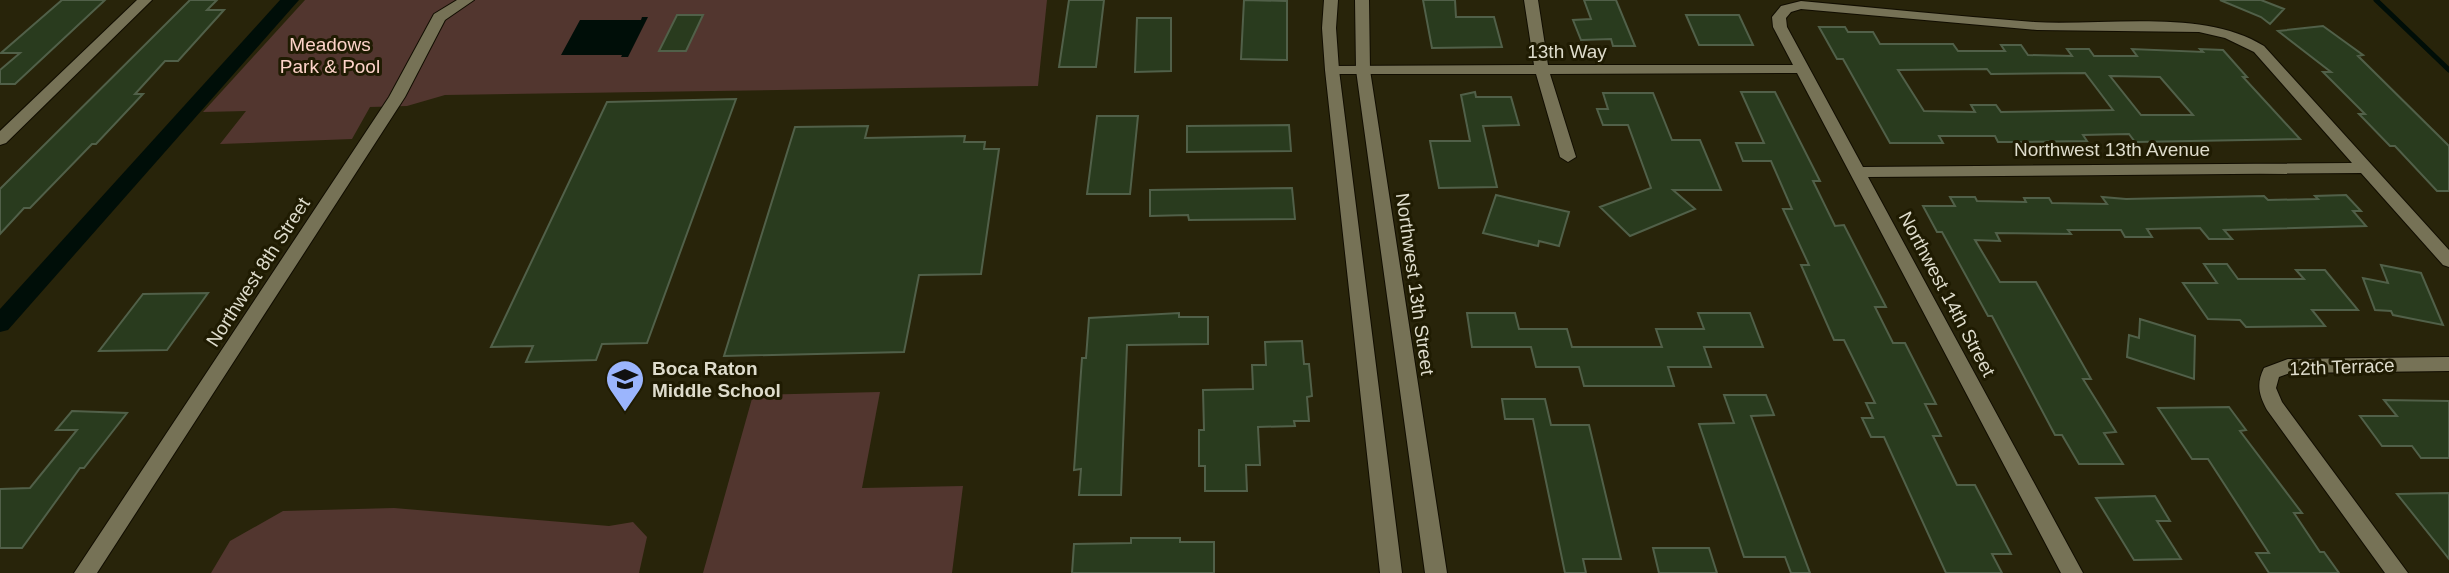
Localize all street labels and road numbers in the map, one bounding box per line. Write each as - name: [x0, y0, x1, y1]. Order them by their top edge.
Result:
- street label: 13th Way: [1527, 41, 1607, 62]
- street label: Northwest 13th Avenue: [2014, 139, 2210, 160]
- street label: Northwest 13th Street: [1392, 192, 1438, 377]
- street label: Northwest 8th Street: [202, 193, 314, 350]
- street label: Northwest 14th Street: [1895, 208, 2000, 381]
- street label: 12th Terrace: [2289, 355, 2395, 379]

